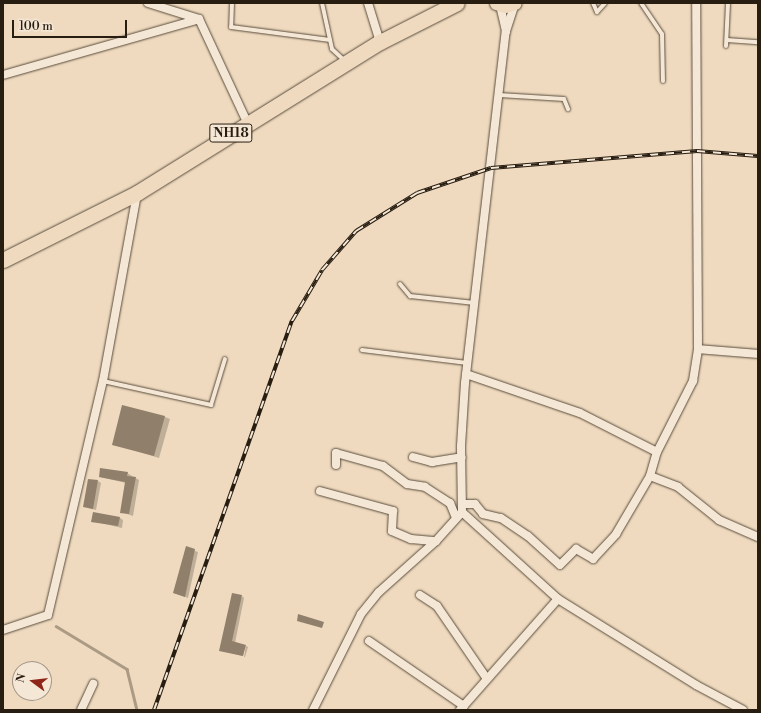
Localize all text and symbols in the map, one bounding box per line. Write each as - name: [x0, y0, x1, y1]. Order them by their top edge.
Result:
- scale bar: [14, 12, 129, 38]
- text: 100 m: [19, 19, 53, 34]
- road number: NH18: [209, 122, 253, 144]
- north arrow: [12, 661, 52, 701]
- text: N: [13, 672, 29, 684]

